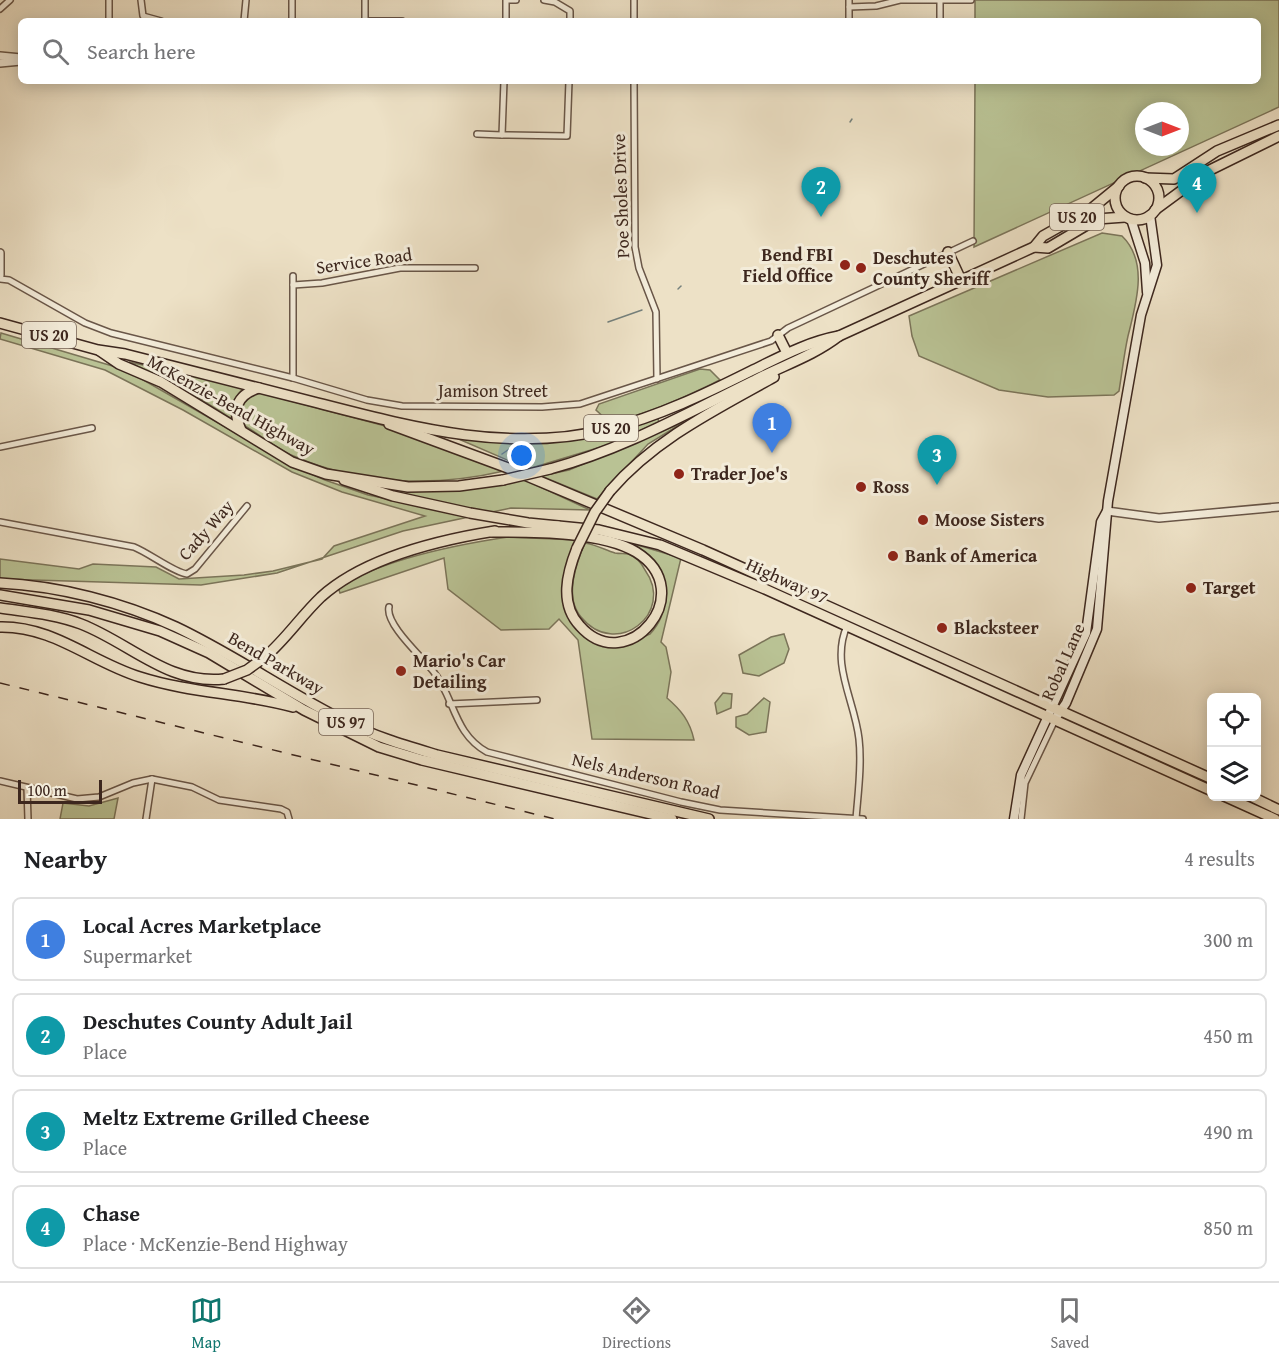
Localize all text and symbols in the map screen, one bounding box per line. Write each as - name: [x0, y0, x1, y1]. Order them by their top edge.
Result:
- search box: [18, 18, 1261, 84]
- icon: search: [39, 35, 72, 68]
- text: Search here: [87, 35, 196, 67]
- north arrow: [1135, 102, 1189, 156]
- street label: Poe Sholes Drive: [605, 133, 636, 259]
- pin: 4: [1178, 164, 1216, 213]
- pin: 2: [802, 168, 840, 217]
- road number: US 20: [1050, 204, 1104, 230]
- street label: Service Road: [314, 240, 414, 281]
- place label: Bend FBI Field Office: [743, 241, 833, 289]
- place label: Deschutes County Sheriff: [873, 244, 992, 292]
- marker: Bend FBI Field Office: [838, 258, 852, 272]
- marker: Deschutes County Sheriff: [854, 261, 868, 275]
- road number: US 20: [22, 322, 76, 348]
- street label: McKenzie-Bend Highway: [143, 347, 320, 462]
- street label: Jamison Street: [436, 377, 549, 404]
- pin: 1: [752, 404, 792, 453]
- road number: US 20: [584, 415, 638, 441]
- pin: 3: [918, 436, 956, 485]
- your location: [507, 441, 536, 470]
- place label: Trader Joe's: [691, 460, 788, 487]
- marker: Trader Joe's: [672, 467, 686, 481]
- place label: Ross: [873, 473, 909, 500]
- marker: Ross: [854, 480, 868, 494]
- street label: Cady Way: [172, 493, 240, 566]
- place label: Moose Sisters: [935, 506, 1045, 533]
- marker: Moose Sisters: [916, 513, 930, 527]
- place label: Bank of America: [905, 542, 1038, 569]
- marker: Bank of America: [886, 549, 900, 563]
- street label: Highway 97: [742, 550, 833, 611]
- place label: Target: [1203, 574, 1256, 601]
- marker: Target: [1184, 581, 1198, 595]
- place label: Blacksteer: [954, 614, 1039, 641]
- street label: Robal Lane: [1033, 619, 1092, 705]
- marker: Blacksteer: [935, 621, 949, 635]
- street label: Bend Parkway: [223, 624, 329, 701]
- place label: Mario's Car Detailing: [413, 647, 506, 695]
- marker: Mario's Car Detailing: [394, 664, 408, 678]
- map controls: [1207, 693, 1261, 801]
- button: locate: [1207, 693, 1261, 747]
- road number: US 97: [319, 709, 373, 735]
- street label: Nels Anderson Road: [570, 745, 723, 806]
- button: layers: [1207, 747, 1261, 801]
- scale bar: [18, 777, 102, 804]
- text: 100 m: [27, 778, 67, 802]
- text: Nearby: [24, 839, 107, 878]
- text: 4 results: [1184, 844, 1255, 873]
- text: Local Acres Marketplace: [83, 909, 321, 941]
- text: 1: [40, 925, 51, 954]
- text: 300 m: [1203, 925, 1253, 954]
- text: Supermarket: [83, 941, 192, 970]
- text: Deschutes County Adult Jail: [83, 1005, 352, 1037]
- text: 2: [40, 1021, 51, 1050]
- text: 450 m: [1203, 1021, 1253, 1050]
- text: Place: [83, 1037, 127, 1066]
- text: Meltz Extreme Grilled Cheese: [83, 1101, 370, 1133]
- text: 3: [40, 1117, 51, 1146]
- text: 490 m: [1203, 1117, 1253, 1146]
- text: Place: [83, 1133, 127, 1162]
- text: Chase: [83, 1197, 140, 1229]
- text: 4: [40, 1213, 51, 1242]
- text: 850 m: [1203, 1213, 1253, 1242]
- text: Place · McKenzie-Bend Highway: [83, 1229, 348, 1258]
- tab: Map: [190, 1294, 223, 1354]
- tab: Directions: [602, 1294, 671, 1354]
- tab: Saved: [1050, 1294, 1089, 1354]

